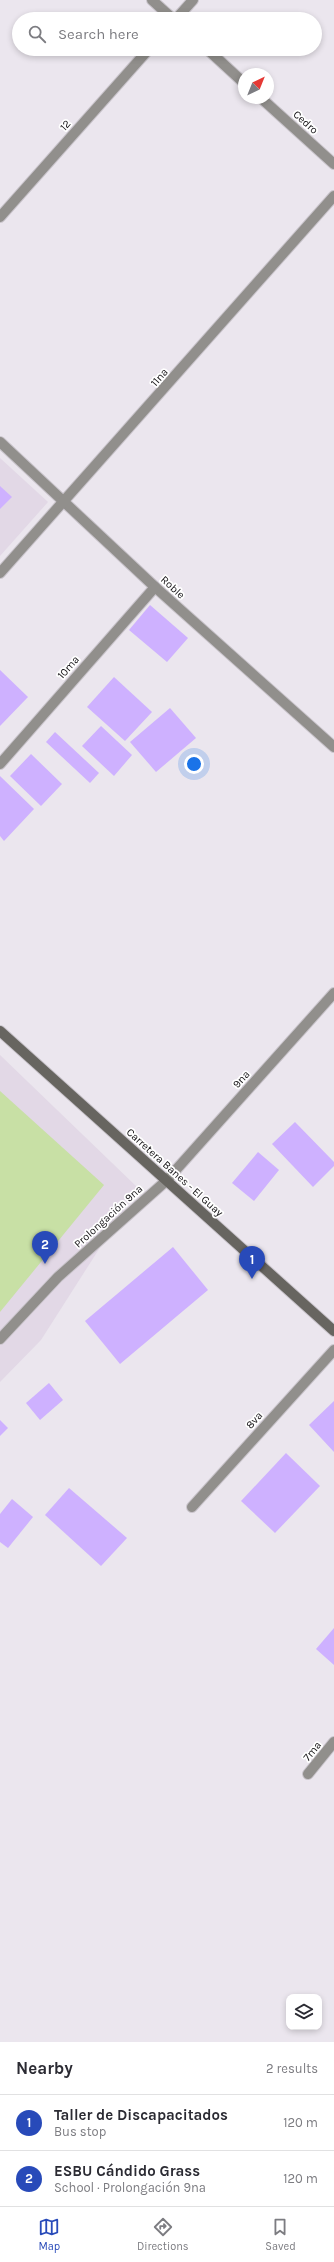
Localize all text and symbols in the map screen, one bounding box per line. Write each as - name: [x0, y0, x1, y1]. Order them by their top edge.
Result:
- search box: [12, 12, 322, 56]
- icon: search: [26, 23, 48, 45]
- text: Search here: [58, 25, 139, 43]
- north arrow: [238, 68, 274, 104]
- street label: Cedro: [291, 108, 321, 137]
- street label: 12: [57, 117, 74, 133]
- street label: 11na: [148, 366, 171, 389]
- street label: Roble: [158, 573, 188, 602]
- street label: 10ma: [55, 653, 82, 682]
- your location: [184, 754, 204, 774]
- street label: 9na: [230, 1068, 253, 1091]
- street label: Carretera Banes - El Guay: [124, 1126, 226, 1219]
- street label: Prolongación 9na: [72, 1182, 145, 1250]
- pin: 2: [32, 1231, 58, 1264]
- pin: 1: [239, 1246, 265, 1279]
- street label: 8va: [243, 1409, 265, 1431]
- street label: 7ma: [301, 1739, 324, 1764]
- map controls: [286, 1994, 322, 2030]
- button: layers: [286, 1994, 322, 2030]
- text: Nearby: [16, 2058, 73, 2078]
- text: 2 results: [266, 2061, 318, 2076]
- text: Taller de Discapacitados: [54, 2106, 228, 2124]
- text: 1: [27, 2115, 31, 2130]
- text: 120 m: [283, 2115, 318, 2130]
- text: Bus stop: [54, 2124, 106, 2139]
- text: ESBU Cándido Grass: [54, 2162, 200, 2180]
- text: 2: [25, 2171, 33, 2186]
- text: 120 m: [283, 2171, 318, 2186]
- text: School · Prolongación 9na: [54, 2180, 206, 2195]
- tab: Map: [38, 2216, 60, 2253]
- tab: Directions: [137, 2216, 189, 2253]
- tab: Saved: [265, 2216, 296, 2253]

